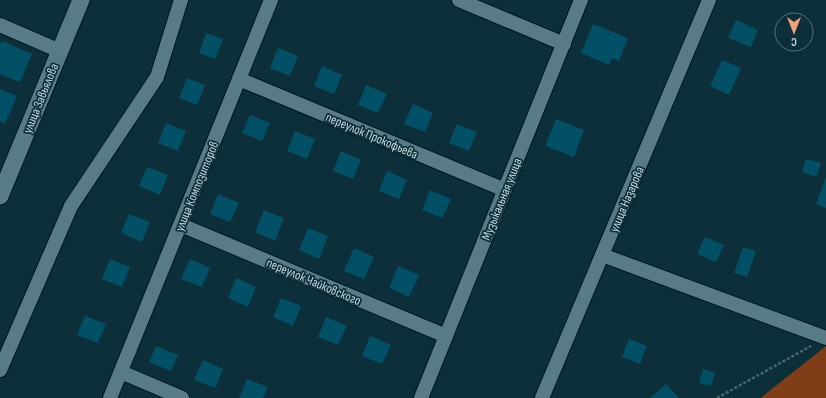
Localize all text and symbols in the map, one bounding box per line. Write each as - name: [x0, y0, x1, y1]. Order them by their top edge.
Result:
- north arrow: [774, 12, 814, 52]
- text: С: [791, 35, 797, 48]
- street label: улица Завьялова: [20, 61, 62, 136]
- street label: переулок Прокофьева: [323, 109, 420, 163]
- street label: улица Композиторов: [172, 139, 222, 234]
- street label: Музыкальная улица: [478, 156, 526, 243]
- street label: улица Назарова: [606, 164, 648, 235]
- street label: переулок Чайковского: [264, 255, 363, 309]

